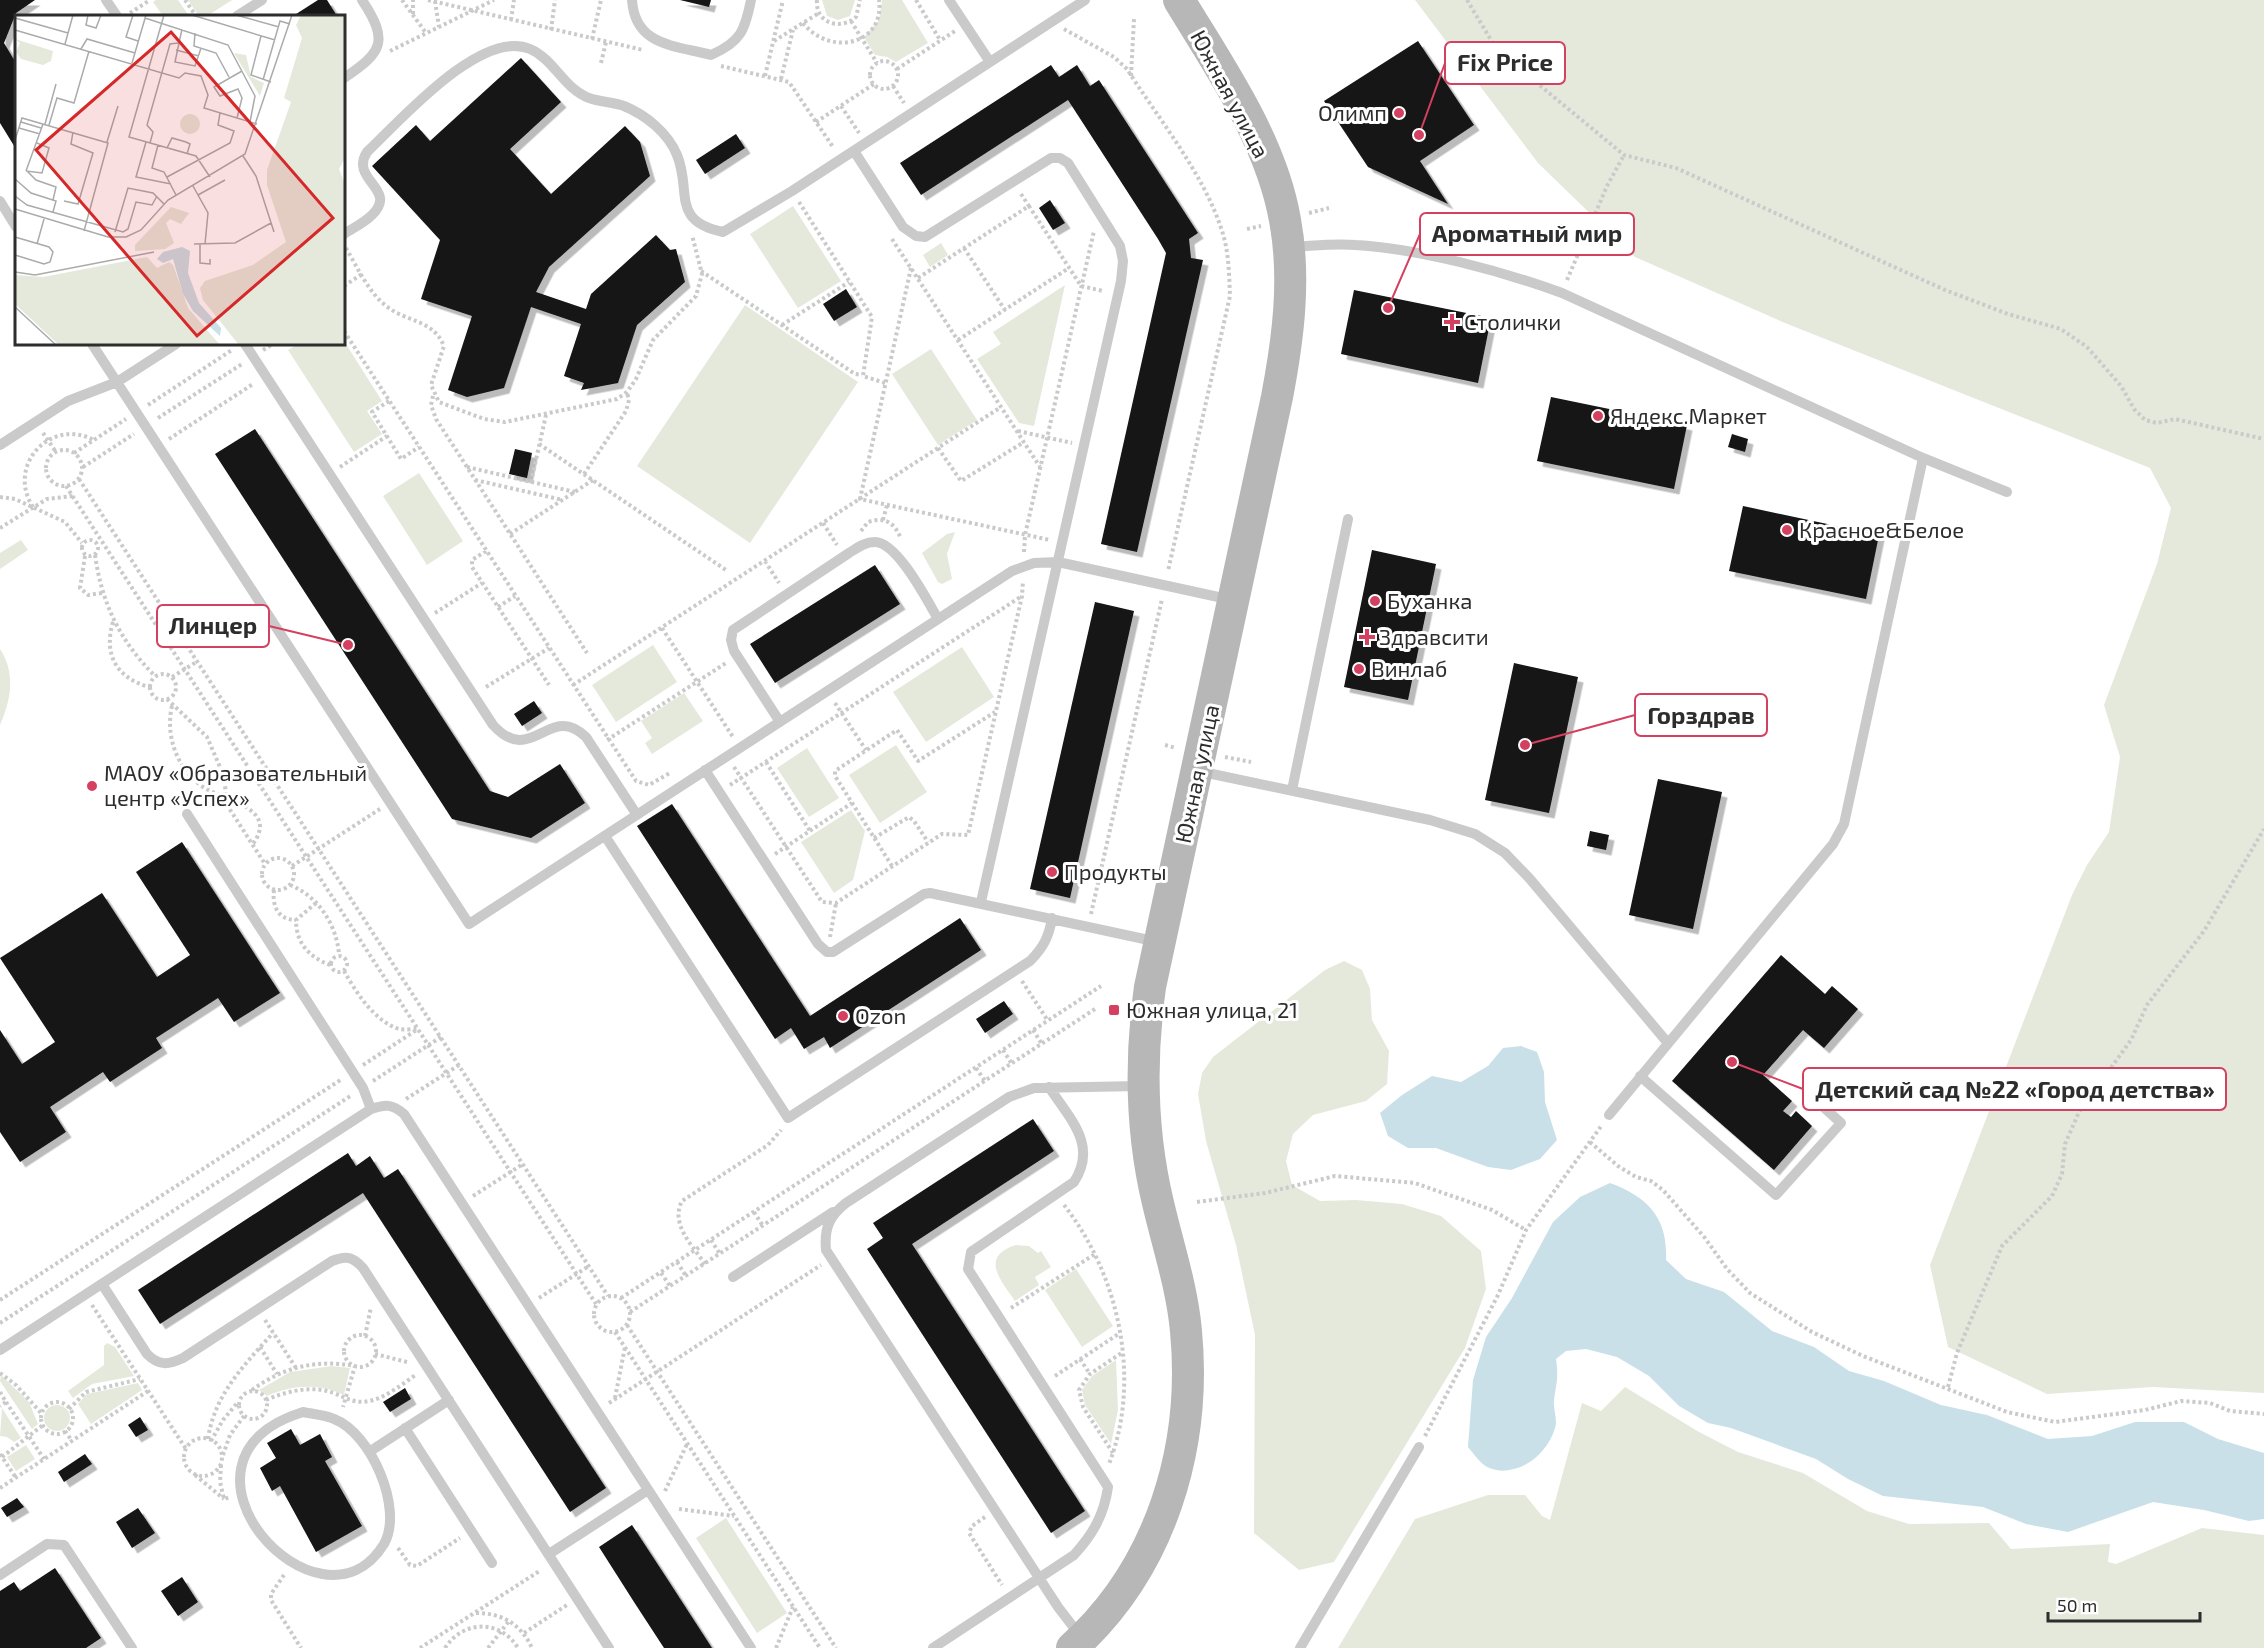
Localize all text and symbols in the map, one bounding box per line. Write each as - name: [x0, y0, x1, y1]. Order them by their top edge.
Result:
- inset map: [15, 15, 345, 345]
- street label: Южная улица: [1185, 25, 1275, 162]
- callout: Fix Price: [1445, 42, 1565, 84]
- text: Fix Price: [1457, 47, 1553, 76]
- place label: Олимп: [1318, 99, 1387, 125]
- marker: Олимп: [1392, 106, 1406, 120]
- callout: Ароматный мир: [1420, 213, 1634, 255]
- text: Ароматный мир: [1432, 218, 1622, 247]
- place label: Столички: [1464, 308, 1561, 334]
- marker: Столички: [1445, 315, 1459, 329]
- place label: Яндекс.Маркет: [1610, 402, 1767, 428]
- marker: Яндекс.Маркет: [1591, 409, 1605, 423]
- place label: Красное&Белое: [1799, 516, 1964, 542]
- marker: Красное&Белое: [1780, 523, 1794, 537]
- place label: Буханка: [1387, 587, 1472, 614]
- marker: Буханка: [1368, 594, 1382, 608]
- callout: Линцер: [157, 605, 269, 647]
- text: Линцер: [169, 610, 257, 639]
- place label: Здравсити: [1379, 623, 1489, 649]
- marker: Здравсити: [1360, 630, 1374, 644]
- place label: Винлаб: [1371, 655, 1448, 681]
- marker: Винлаб: [1352, 662, 1366, 676]
- callout: Горздрав: [1635, 694, 1767, 736]
- text: Горздрав: [1647, 700, 1755, 729]
- street label: Южная улица: [1169, 702, 1224, 846]
- place label: МАОУ «Образовательный центр «Успех»: [104, 759, 367, 810]
- marker: МАОУ «Образовательный центр «Успех»: [85, 779, 99, 793]
- place label: Продукты: [1064, 858, 1167, 885]
- marker: Продукты: [1045, 865, 1059, 879]
- place label: Южная улица, 21: [1126, 996, 1298, 1023]
- place label: Ozon: [855, 1002, 906, 1028]
- marker: Южная улица, 21: [1107, 1003, 1121, 1017]
- marker: Ozon: [836, 1009, 850, 1023]
- callout: Детский сад №22 «Город детства»: [1803, 1068, 2226, 1110]
- text: Детский сад №22 «Город детства»: [1815, 1074, 2215, 1103]
- scale bar: [2048, 1585, 2200, 1623]
- text: 50 m: [2057, 1594, 2097, 1616]

